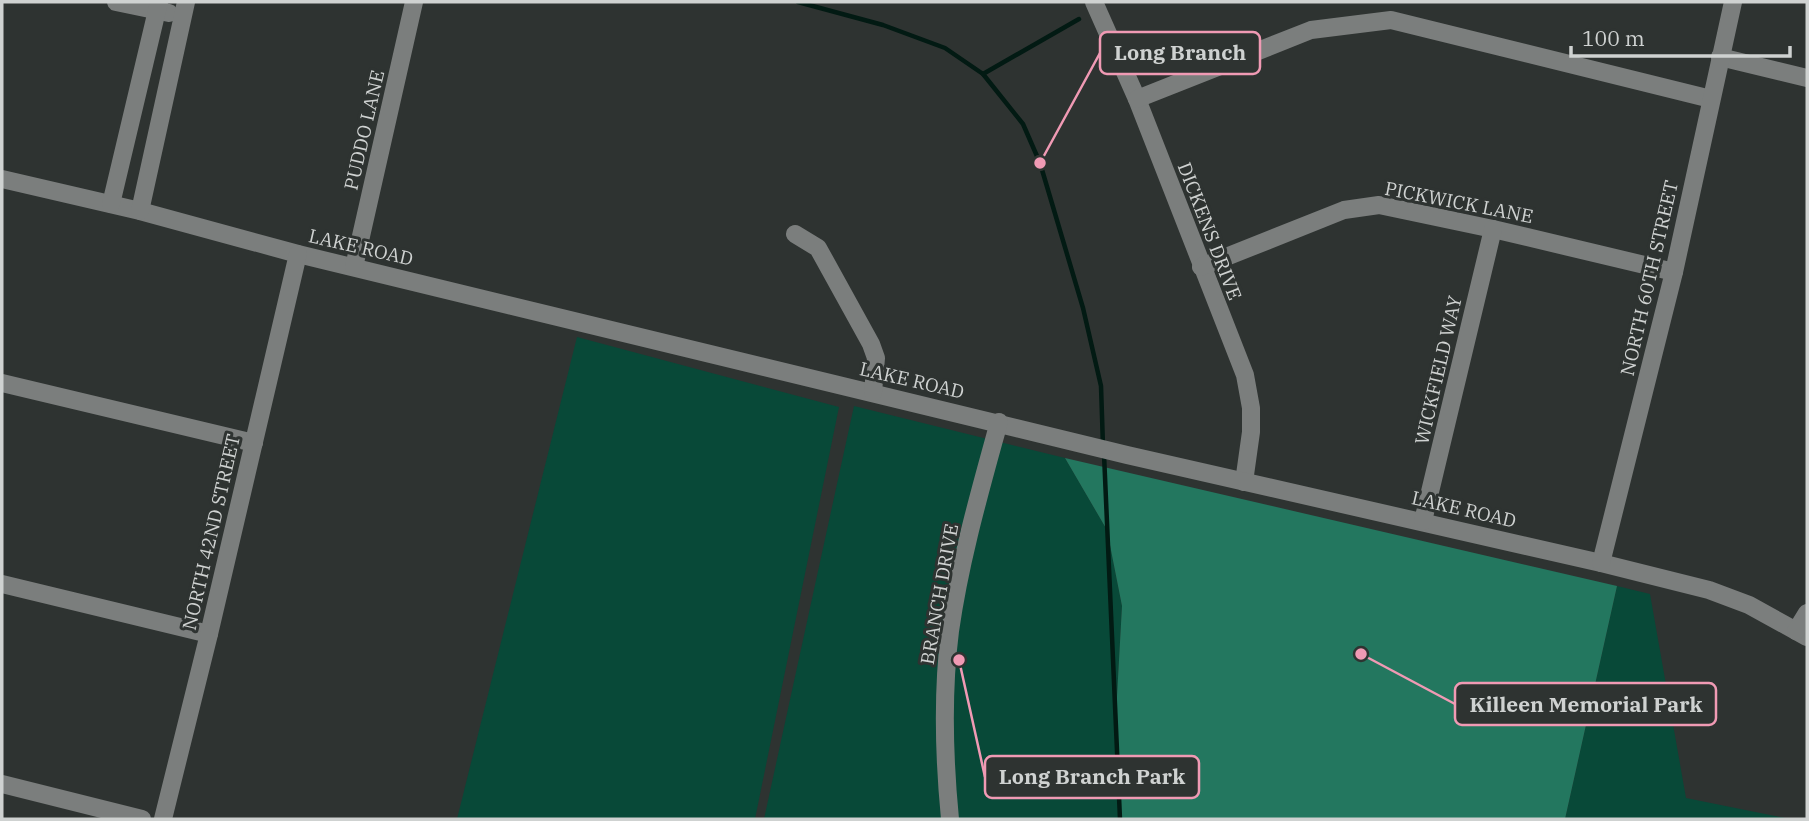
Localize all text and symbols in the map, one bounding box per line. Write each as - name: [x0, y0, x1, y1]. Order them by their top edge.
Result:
- scale bar: [1571, 14, 1790, 58]
- text: 100 m: [1582, 24, 1645, 52]
- callout: Long Branch: [1100, 32, 1260, 74]
- text: Long Branch: [1114, 38, 1246, 66]
- street label: PUDDO LANE: [339, 68, 389, 192]
- street label: DICKENS DRIVE: [1173, 159, 1247, 303]
- street label: PICKWICK LANE: [1383, 176, 1535, 228]
- street label: NORTH 60TH STREET: [1615, 178, 1683, 378]
- street label: LAKE ROAD: [306, 223, 416, 271]
- street label: WICKFIELD WAY: [1409, 293, 1467, 447]
- street label: LAKE ROAD: [857, 356, 967, 404]
- street label: NORTH 42ND STREET: [177, 432, 245, 632]
- street label: LAKE ROAD: [1409, 485, 1519, 533]
- street label: BRANCH DRIVE: [915, 522, 963, 666]
- callout: Killeen Memorial Park: [1455, 683, 1716, 725]
- text: Killeen Memorial Park: [1469, 690, 1703, 718]
- callout: Long Branch Park: [985, 756, 1199, 798]
- text: Long Branch Park: [999, 762, 1185, 790]

